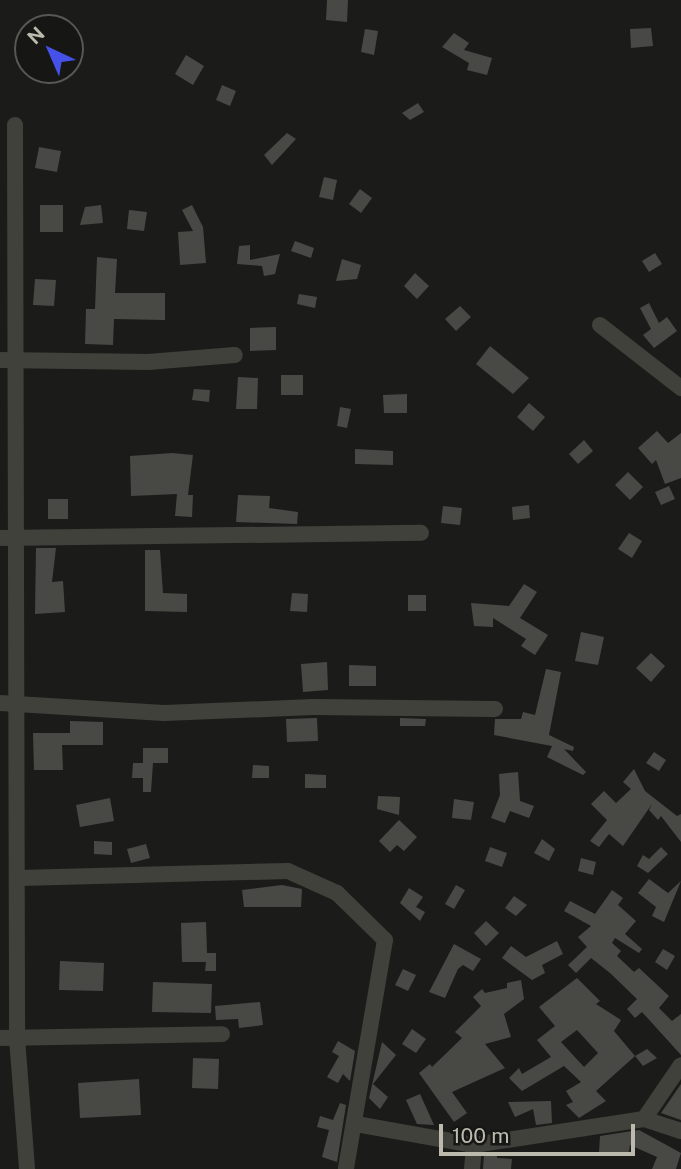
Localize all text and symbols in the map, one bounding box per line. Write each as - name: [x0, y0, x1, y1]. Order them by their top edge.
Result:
- north arrow: [14, 14, 84, 84]
- text: N: [23, 22, 49, 48]
- scale bar: [443, 1110, 639, 1154]
- text: 100 m: [452, 1123, 509, 1148]

